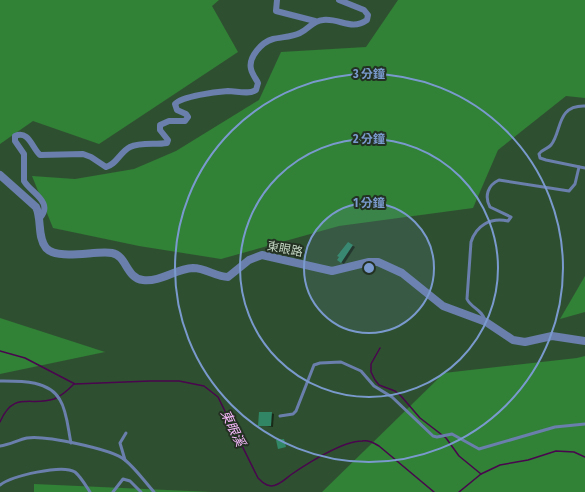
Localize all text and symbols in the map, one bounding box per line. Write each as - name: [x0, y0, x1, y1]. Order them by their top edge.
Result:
- text: 3 分鐘: [352, 67, 385, 81]
- text: 2 分鐘: [352, 132, 385, 146]
- text: 1 分鐘: [353, 196, 385, 210]
- street label: 東眼路: [266, 239, 304, 259]
- centre of rings: [362, 261, 376, 275]
- water label: 東眼溪: [218, 407, 249, 451]

